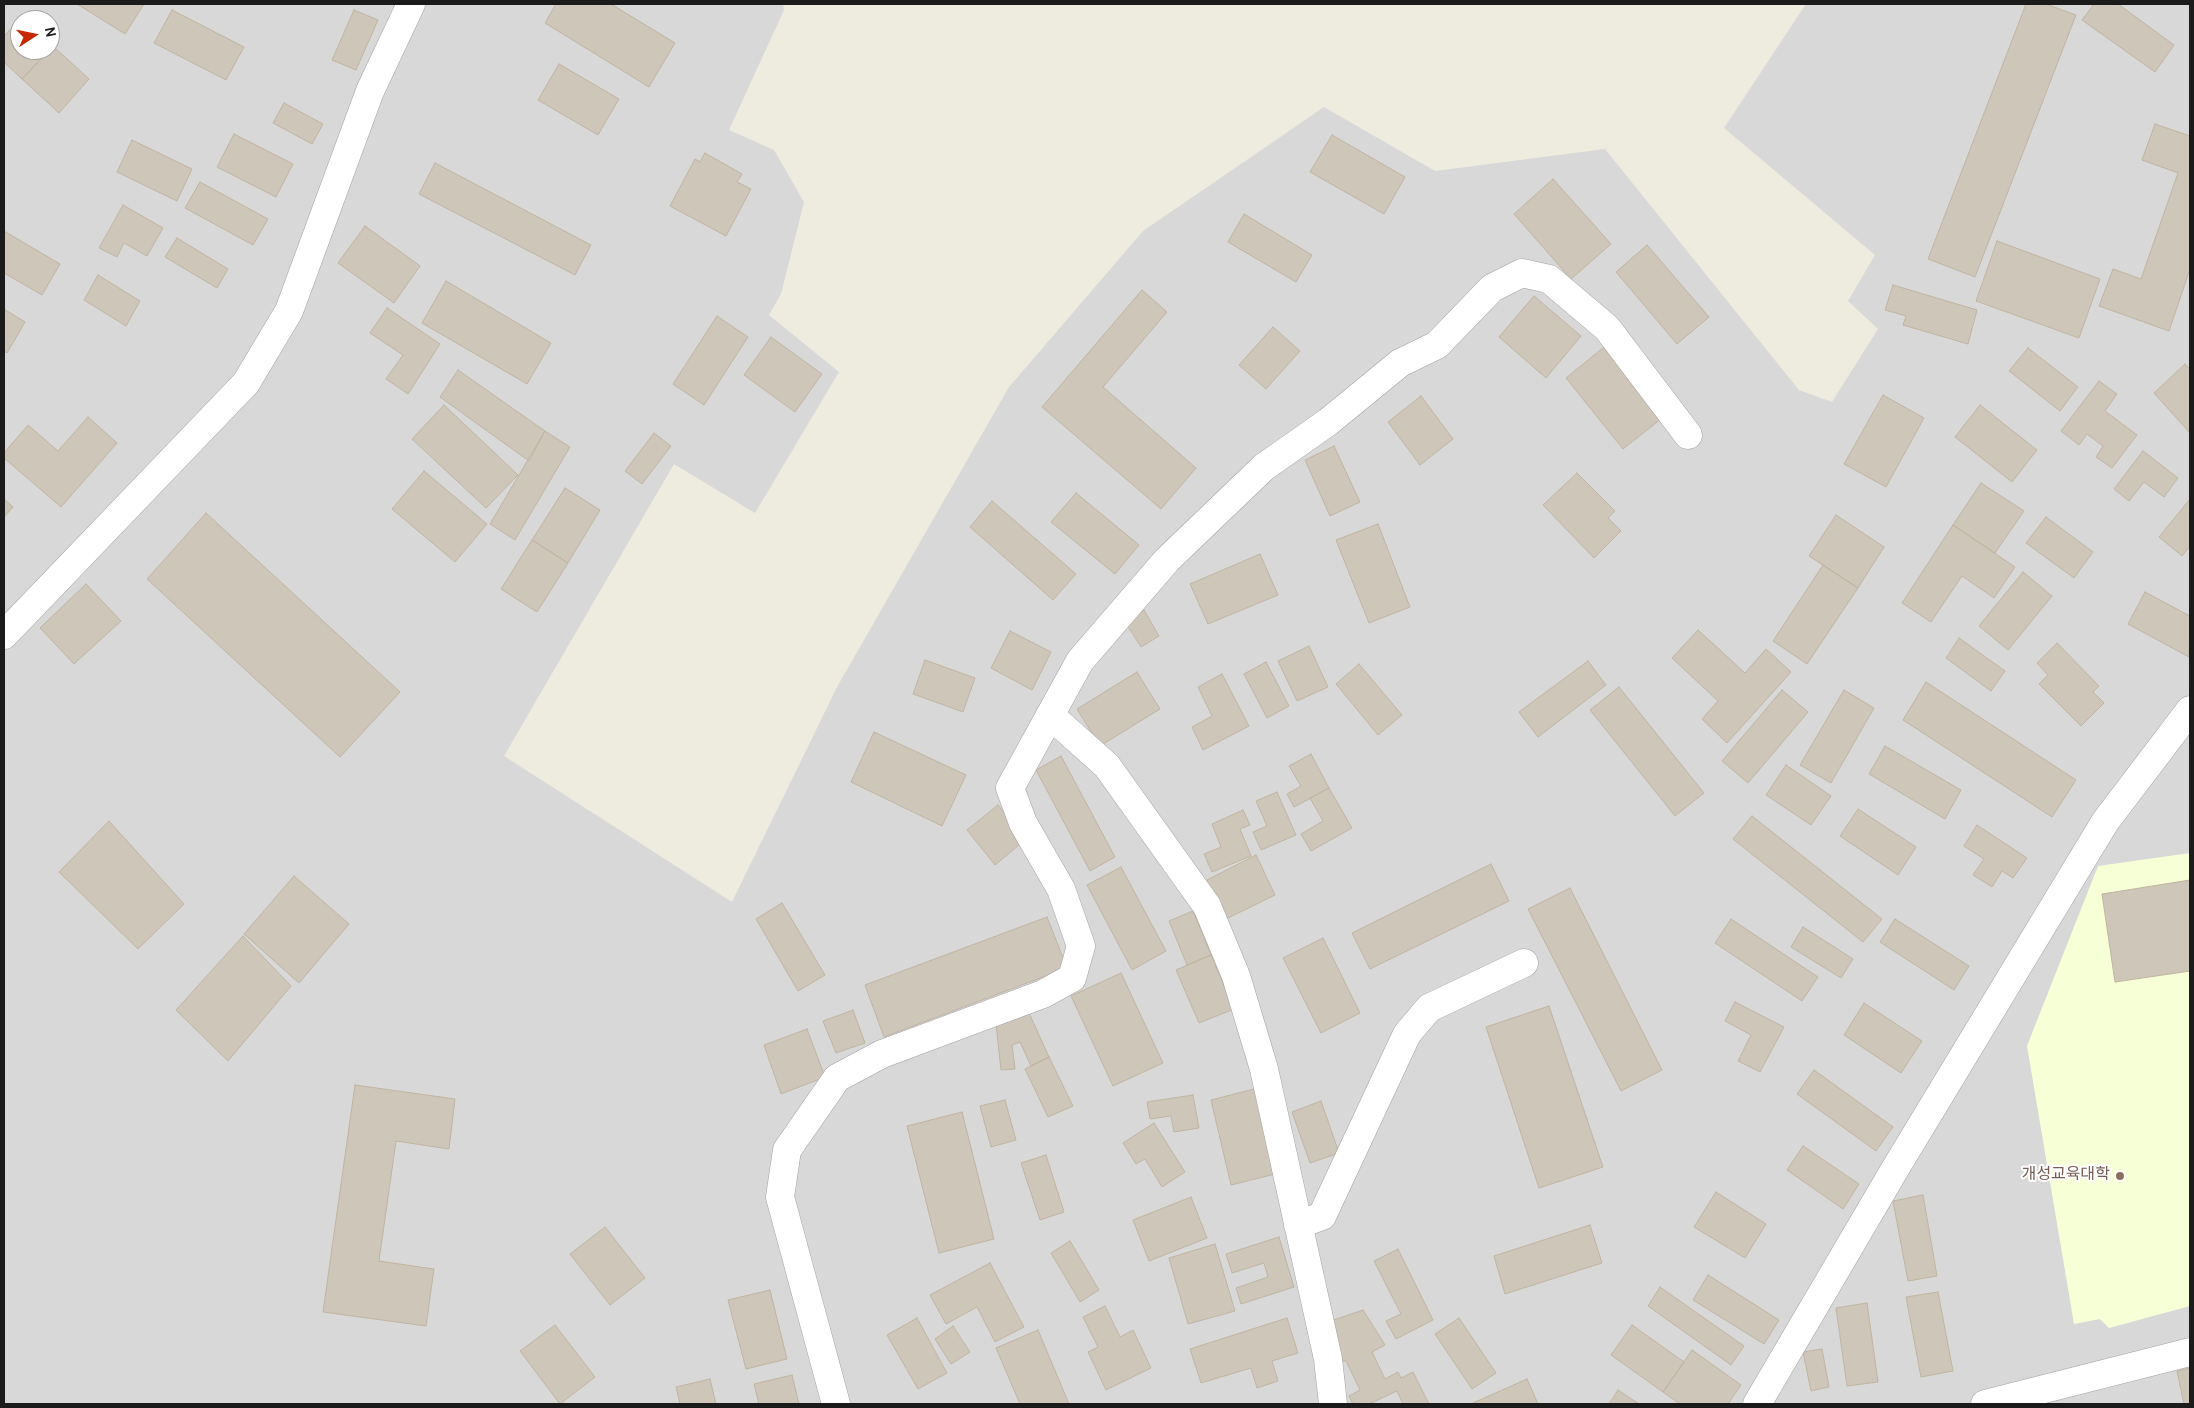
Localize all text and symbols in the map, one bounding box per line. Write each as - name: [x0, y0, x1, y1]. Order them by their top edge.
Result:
- north arrow: [10, 10, 60, 60]
- text: N: [40, 26, 59, 39]
- place label: 개성교육대학: [2022, 1166, 2110, 1186]
- marker: 개성교육대학: [2114, 1170, 2126, 1182]

